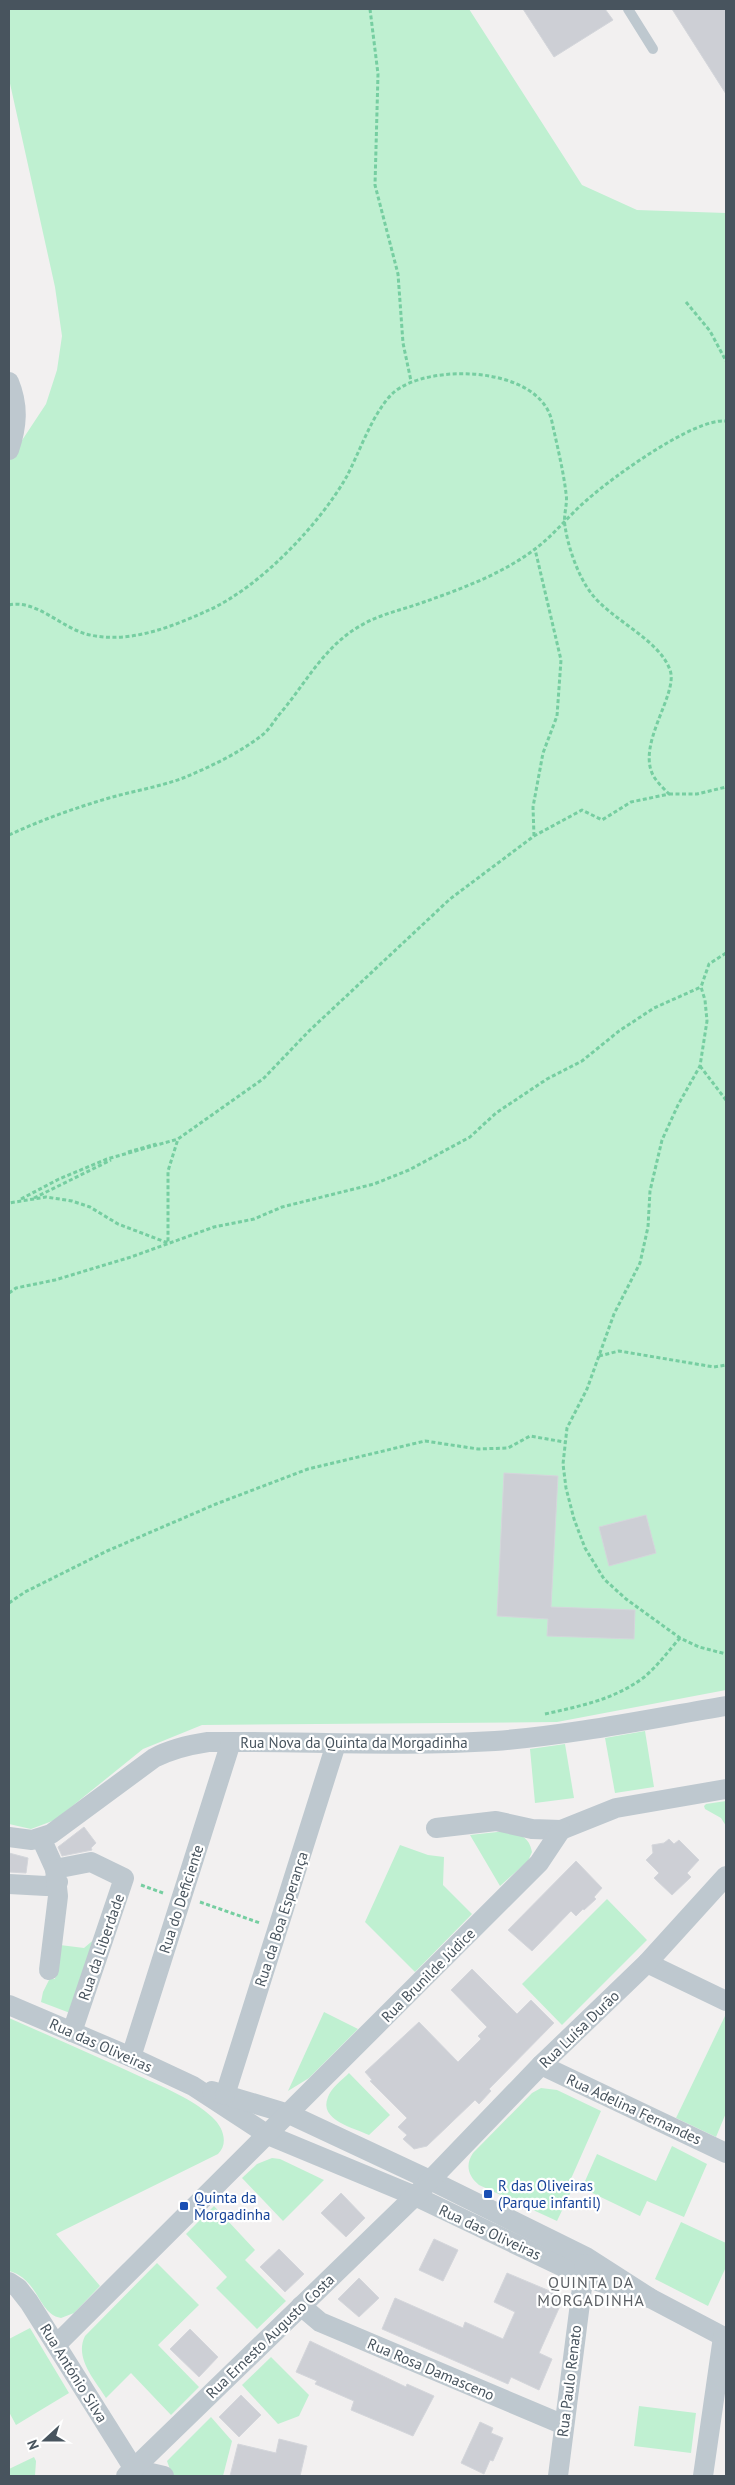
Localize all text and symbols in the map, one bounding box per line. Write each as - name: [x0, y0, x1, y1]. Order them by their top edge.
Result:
- street label: Rua Nova da Quinta da Morgadinha: [240, 1733, 468, 1752]
- street label: Rua do Deficiente: [154, 1842, 208, 1956]
- street label: Rua da Boa Esperança: [250, 1849, 312, 1989]
- street label: Rua da Liberdade: [74, 1891, 128, 2003]
- street label: Rua Brunilde Júdice: [377, 1924, 479, 2026]
- street label: Rua Luísa Durão: [535, 1986, 623, 2072]
- street label: Rua das Oliveiras: [47, 2014, 155, 2076]
- street label: Rua Adelina Fernandes: [564, 2069, 704, 2149]
- place label: R das Oliveiras (Parque infantil): [498, 2176, 601, 2212]
- place label: Quinta da Morgadinha: [194, 2188, 270, 2224]
- marker: R das Oliveiras (Parque infantil): [482, 2188, 494, 2200]
- marker: Quinta da Morgadinha: [178, 2200, 190, 2212]
- street label: Rua das Oliveiras: [436, 2200, 544, 2264]
- street label: Rua Ernesto Augusto Costa: [202, 2270, 338, 2402]
- district label: QUINTA DA MORGADINHA: [537, 2272, 645, 2310]
- street label: Rua António Silva: [36, 2320, 112, 2426]
- street label: Rua Paulo Renato: [553, 2324, 585, 2438]
- street label: Rua Rosa Damasceno: [365, 2334, 497, 2404]
- north arrow: [20, 2415, 70, 2465]
- text: N: [23, 2437, 43, 2452]

